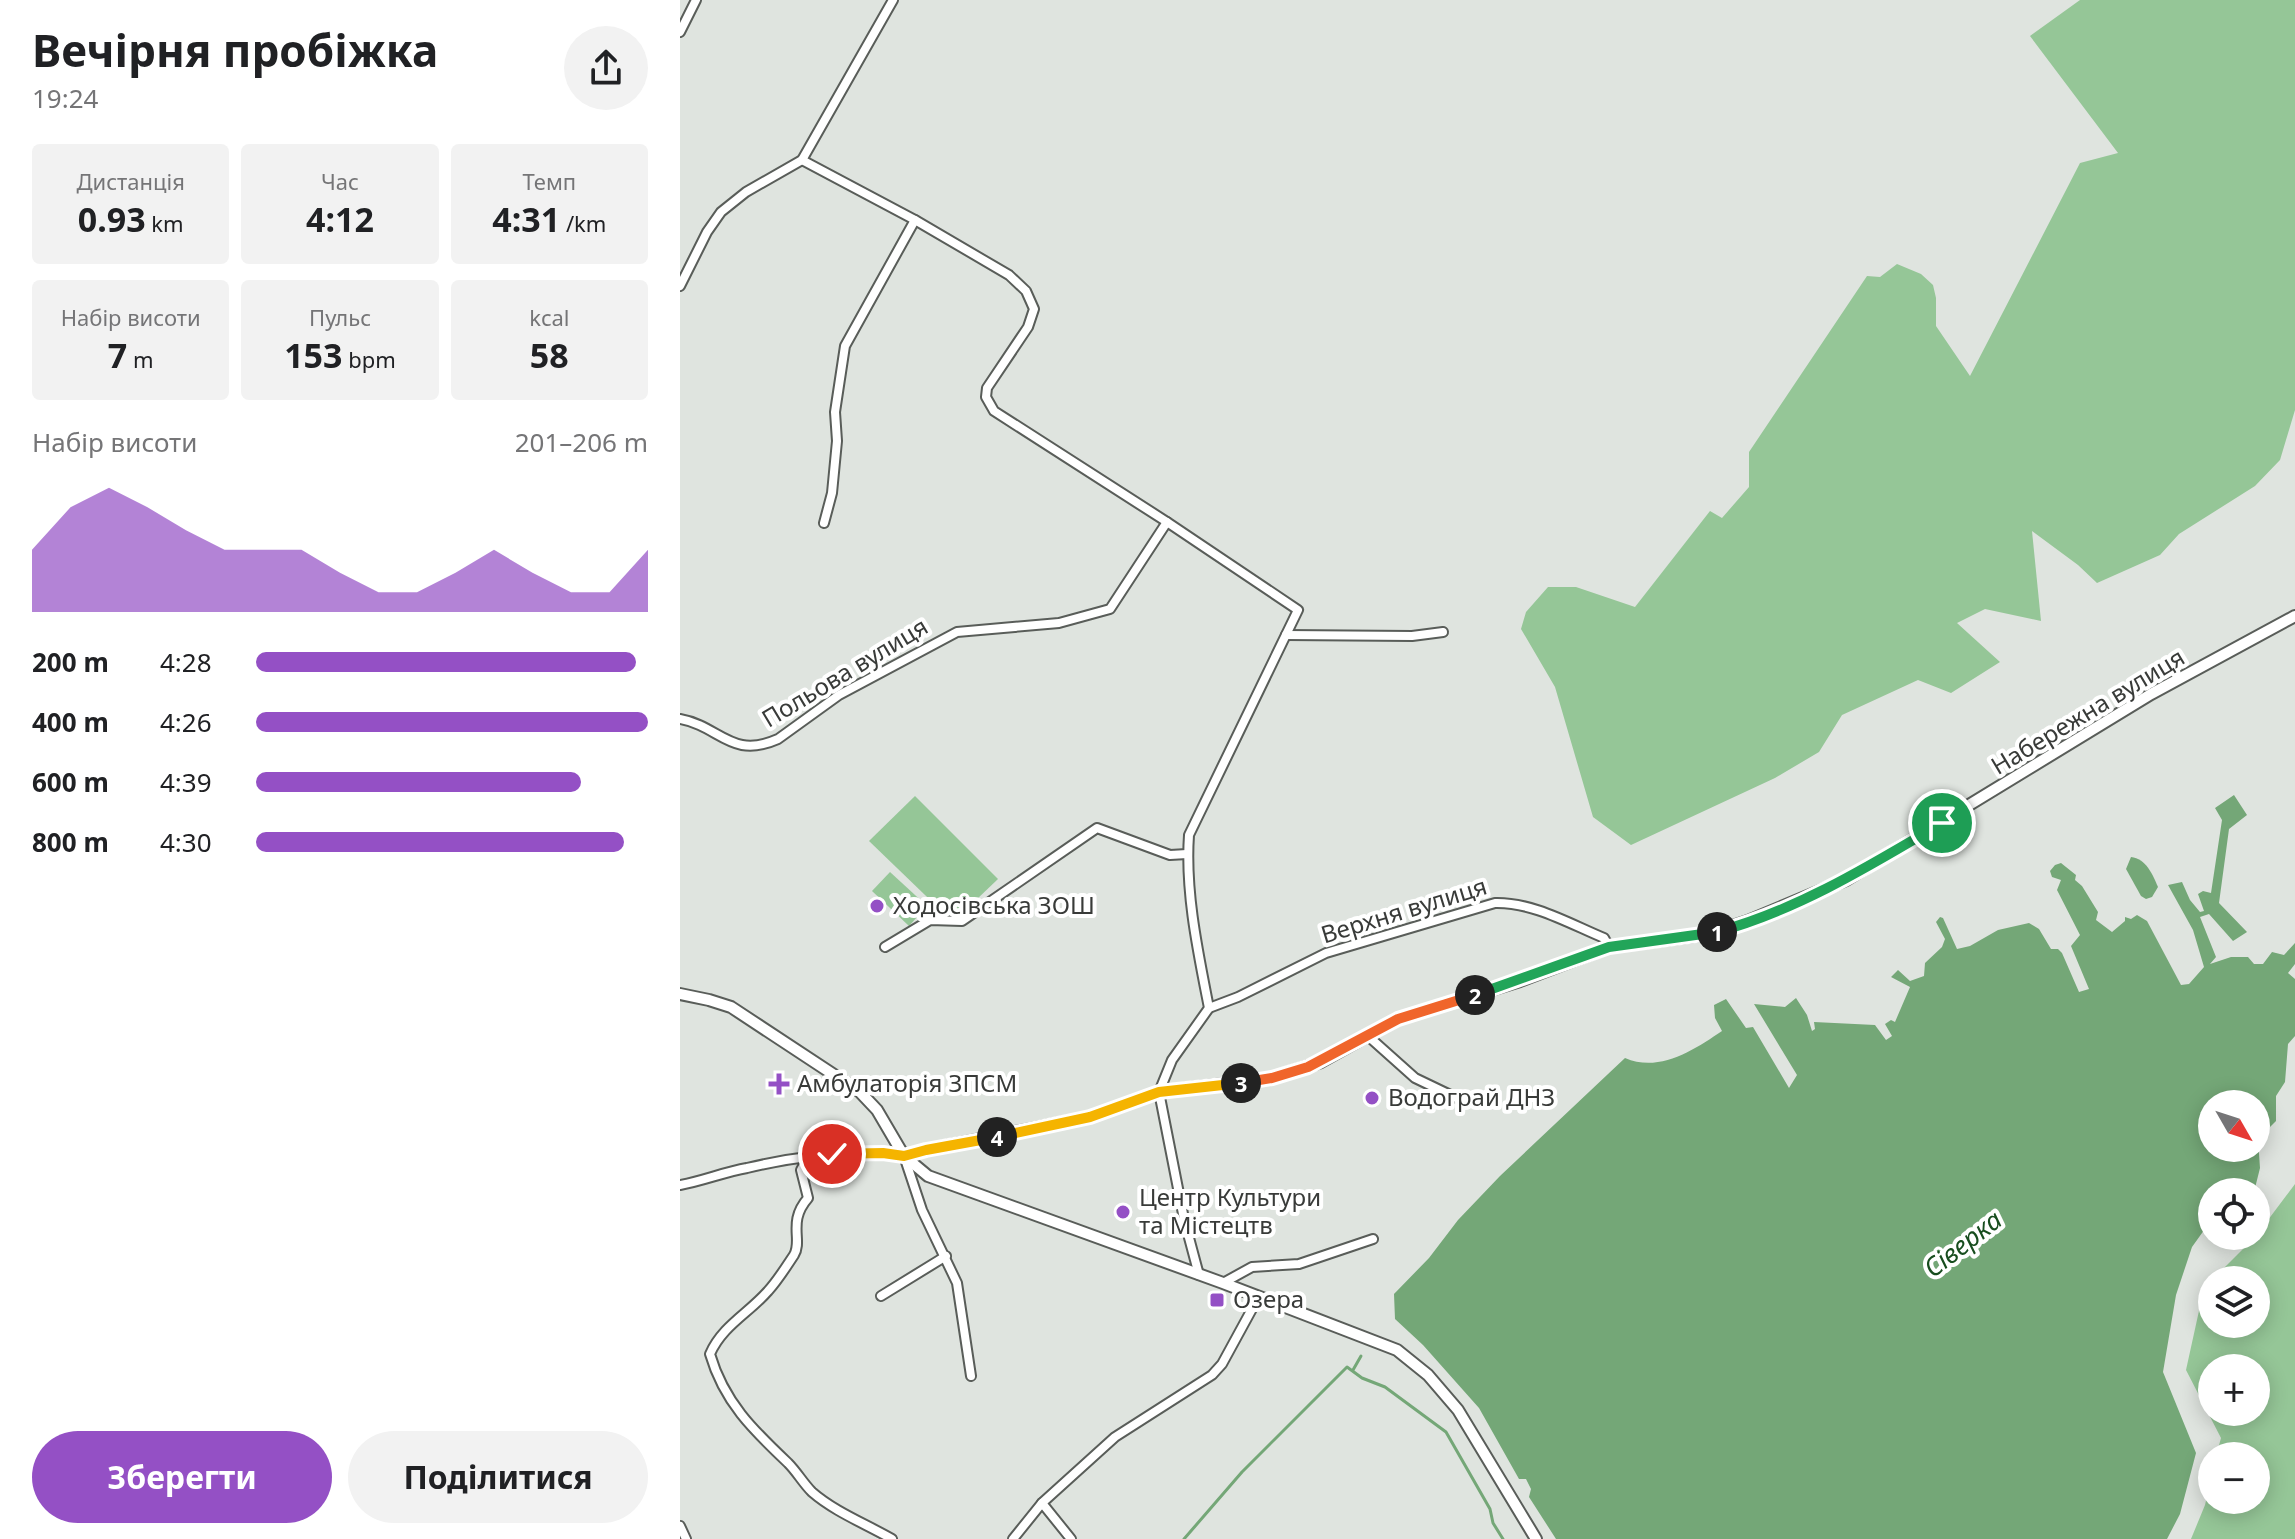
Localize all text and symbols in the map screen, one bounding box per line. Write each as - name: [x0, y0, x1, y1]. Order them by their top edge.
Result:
- text: Вечірня пробіжка: [32, 20, 438, 80]
- button: share: [564, 26, 648, 110]
- text: 19:24: [32, 80, 98, 116]
- text: Дистанція: [76, 166, 185, 196]
- text: Час: [321, 166, 359, 196]
- text: Темп: [522, 166, 576, 196]
- text: 0.93: [78, 196, 146, 242]
- text: 4:12: [306, 196, 374, 242]
- text: 4:31: [492, 196, 560, 242]
- text: km: [146, 208, 184, 238]
- text: /km: [560, 208, 606, 238]
- text: Набір висоти: [61, 302, 201, 332]
- text: Пульс: [309, 302, 371, 332]
- text: kcal: [529, 302, 569, 332]
- text: 7: [108, 332, 127, 378]
- text: 153: [284, 332, 342, 378]
- text: 58: [530, 332, 569, 378]
- text: m: [127, 344, 154, 374]
- text: bpm: [342, 344, 396, 374]
- text: Набір висоти: [32, 424, 197, 460]
- text: 201–206 m: [515, 424, 648, 460]
- street label: Польова вулиця: [755, 609, 933, 734]
- street label: Набережна вулиця: [1984, 640, 2190, 782]
- text: 200 m: [32, 644, 109, 680]
- text: 4:28: [160, 644, 212, 680]
- text: 400 m: [32, 704, 109, 740]
- text: 4:26: [160, 704, 212, 740]
- text: 600 m: [32, 764, 109, 800]
- text: 4:39: [160, 764, 212, 800]
- pin: [1908, 789, 1976, 857]
- icon: arrive: [1920, 801, 1964, 845]
- text: 800 m: [32, 824, 109, 860]
- text: 4:30: [160, 824, 212, 860]
- street label: Верхня вулиця: [1317, 869, 1491, 950]
- place label: Ходосівська ЗОШ: [893, 888, 1095, 921]
- marker: Ходосівська ЗОШ: [868, 897, 886, 915]
- pin: 1: [1697, 912, 1737, 952]
- text: 1: [1711, 917, 1723, 947]
- pin: 2: [1455, 975, 1495, 1015]
- text: 2: [1469, 980, 1481, 1010]
- pin: 3: [1221, 1063, 1261, 1103]
- place label: Амбулаторія ЗПСМ: [797, 1066, 1017, 1099]
- text: 3: [1235, 1068, 1247, 1098]
- marker: Амбулаторія ЗПСМ: [768, 1073, 790, 1095]
- place label: Водограй ДНЗ: [1388, 1080, 1555, 1113]
- marker: Водограй ДНЗ: [1363, 1089, 1381, 1107]
- north arrow: [2198, 1090, 2270, 1162]
- map controls: [2198, 1090, 2270, 1514]
- pin: 4: [977, 1117, 1017, 1157]
- pin: [798, 1120, 866, 1188]
- text: 4: [991, 1122, 1003, 1152]
- icon: check: [810, 1132, 854, 1176]
- button: locate: [2198, 1178, 2270, 1250]
- place label: Центр Культури та Містецтв: [1139, 1180, 1321, 1241]
- water label: Сіверка: [1916, 1201, 2009, 1285]
- marker: Центр Культури та Містецтв: [1114, 1203, 1132, 1221]
- button: layers: [2198, 1266, 2270, 1338]
- place label: Озера: [1233, 1282, 1304, 1315]
- marker: Озера: [1208, 1291, 1226, 1309]
- button: +: [2198, 1354, 2270, 1426]
- button: Зберегти: [32, 1431, 332, 1523]
- button: Поділитися: [348, 1431, 648, 1523]
- button: −: [2198, 1442, 2270, 1514]

